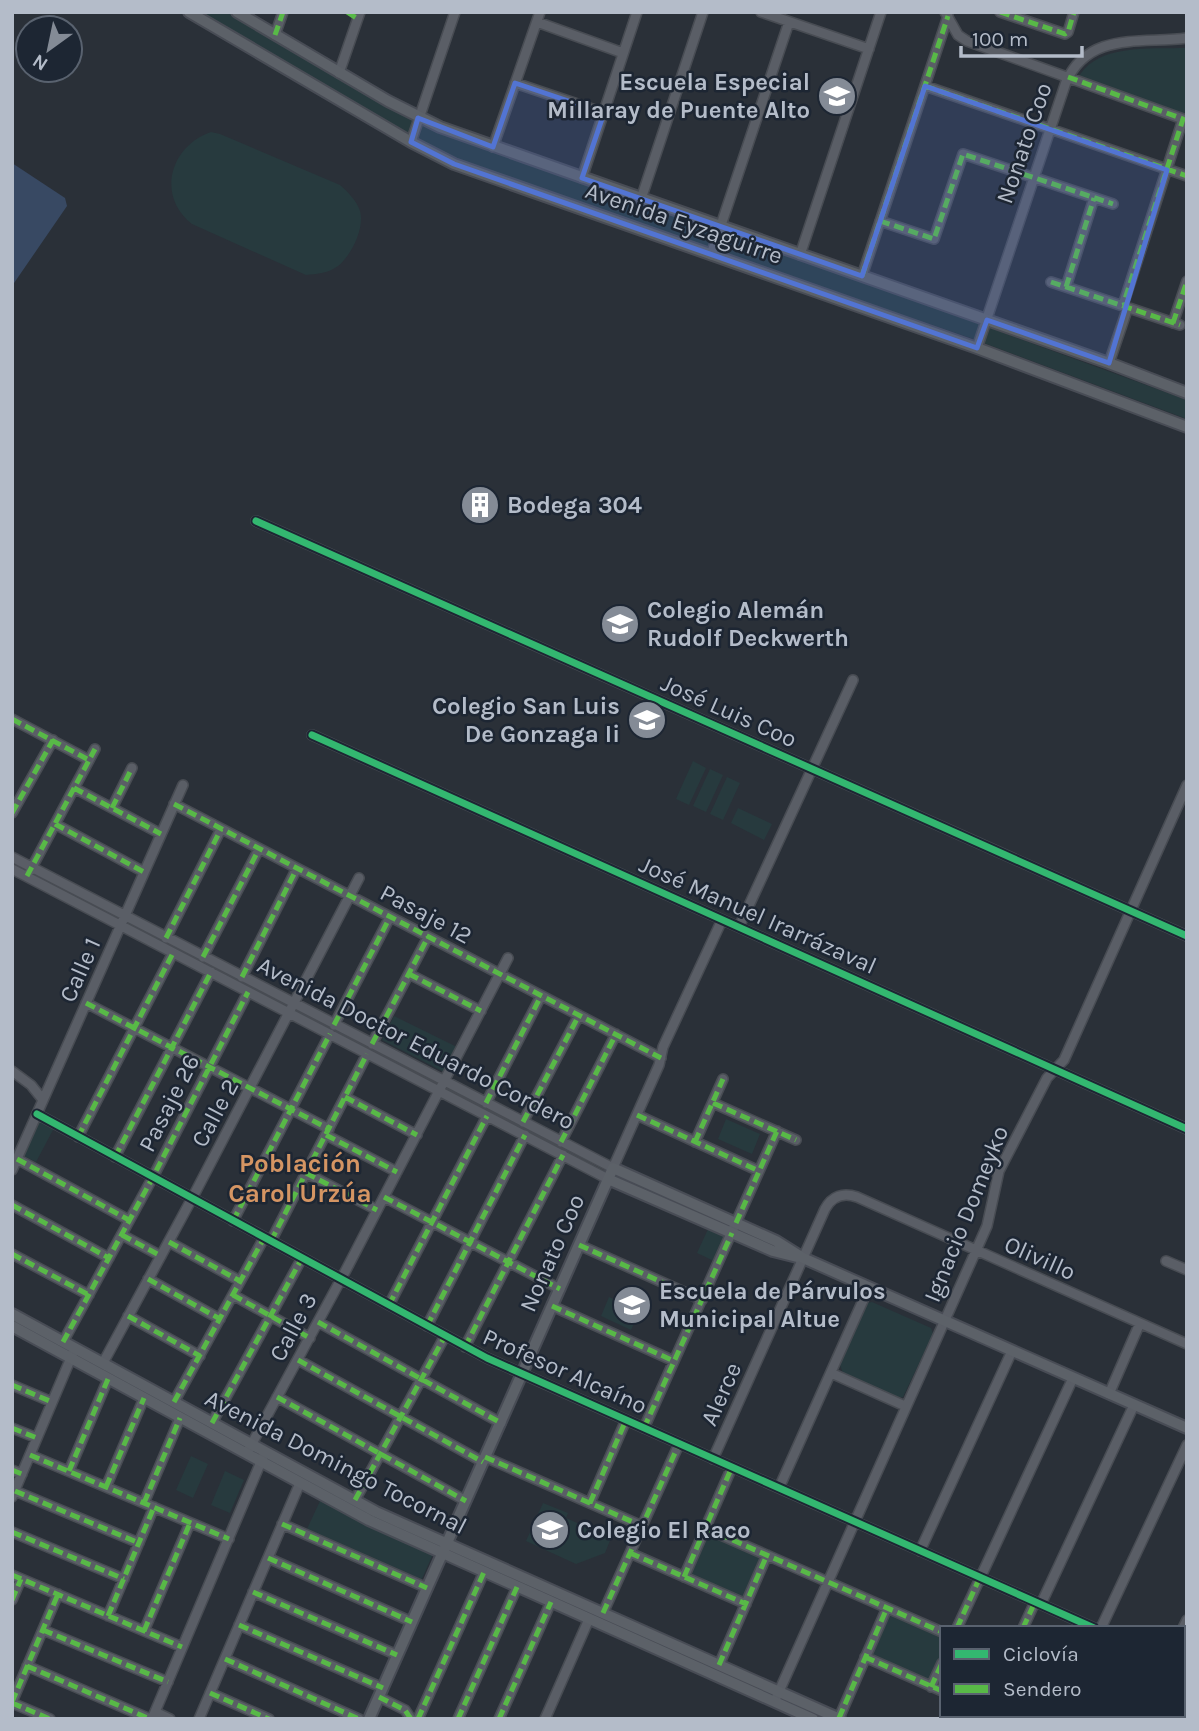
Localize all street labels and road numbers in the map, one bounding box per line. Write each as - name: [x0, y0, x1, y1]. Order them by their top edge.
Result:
- street label: Nonato Coo: [990, 79, 1058, 207]
- street label: Avenida Eyzaguirre: [582, 176, 786, 270]
- street label: José Luis Coo: [657, 669, 801, 753]
- street label: José Manuel Irarrázaval: [635, 850, 881, 980]
- street label: Pasaje 12: [375, 878, 477, 950]
- street label: Calle 1: [54, 934, 106, 1006]
- street label: Avenida Doctor Eduardo Cordero: [253, 951, 579, 1135]
- street label: Pasaje 26: [133, 1050, 205, 1156]
- street label: Calle 2: [185, 1074, 245, 1152]
- street label: Ignacio Domeyko: [918, 1122, 1014, 1306]
- street label: Nonato Coo: [514, 1190, 590, 1316]
- street label: Olivillo: [1000, 1230, 1080, 1286]
- street label: Calle 3: [263, 1288, 323, 1366]
- street label: Profesor Alcaíno: [479, 1322, 651, 1420]
- street label: Alerce: [695, 1358, 747, 1430]
- street label: Avenida Domingo Tocornal: [201, 1384, 471, 1540]

